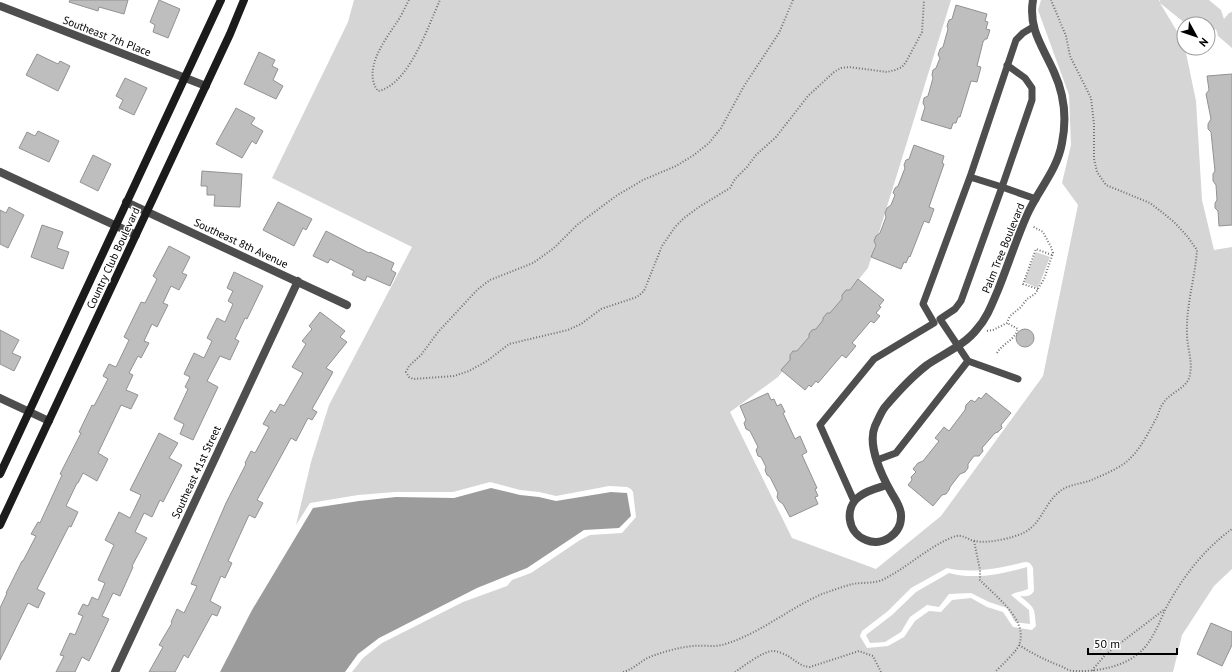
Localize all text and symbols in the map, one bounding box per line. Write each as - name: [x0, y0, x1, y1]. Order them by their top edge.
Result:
- street label: Southeast 7th Place: [61, 13, 153, 59]
- north arrow: [1176, 16, 1216, 56]
- text: N: [1196, 35, 1211, 50]
- street label: Palm Tree Boulevard: [979, 201, 1027, 295]
- street label: Country Club Boulevard: [83, 205, 143, 311]
- street label: Southeast 8th Avenue: [192, 215, 291, 271]
- street label: Southeast 41st Street: [168, 423, 224, 521]
- scale bar: [1088, 630, 1177, 656]
- text: 50 m: [1094, 636, 1120, 651]

